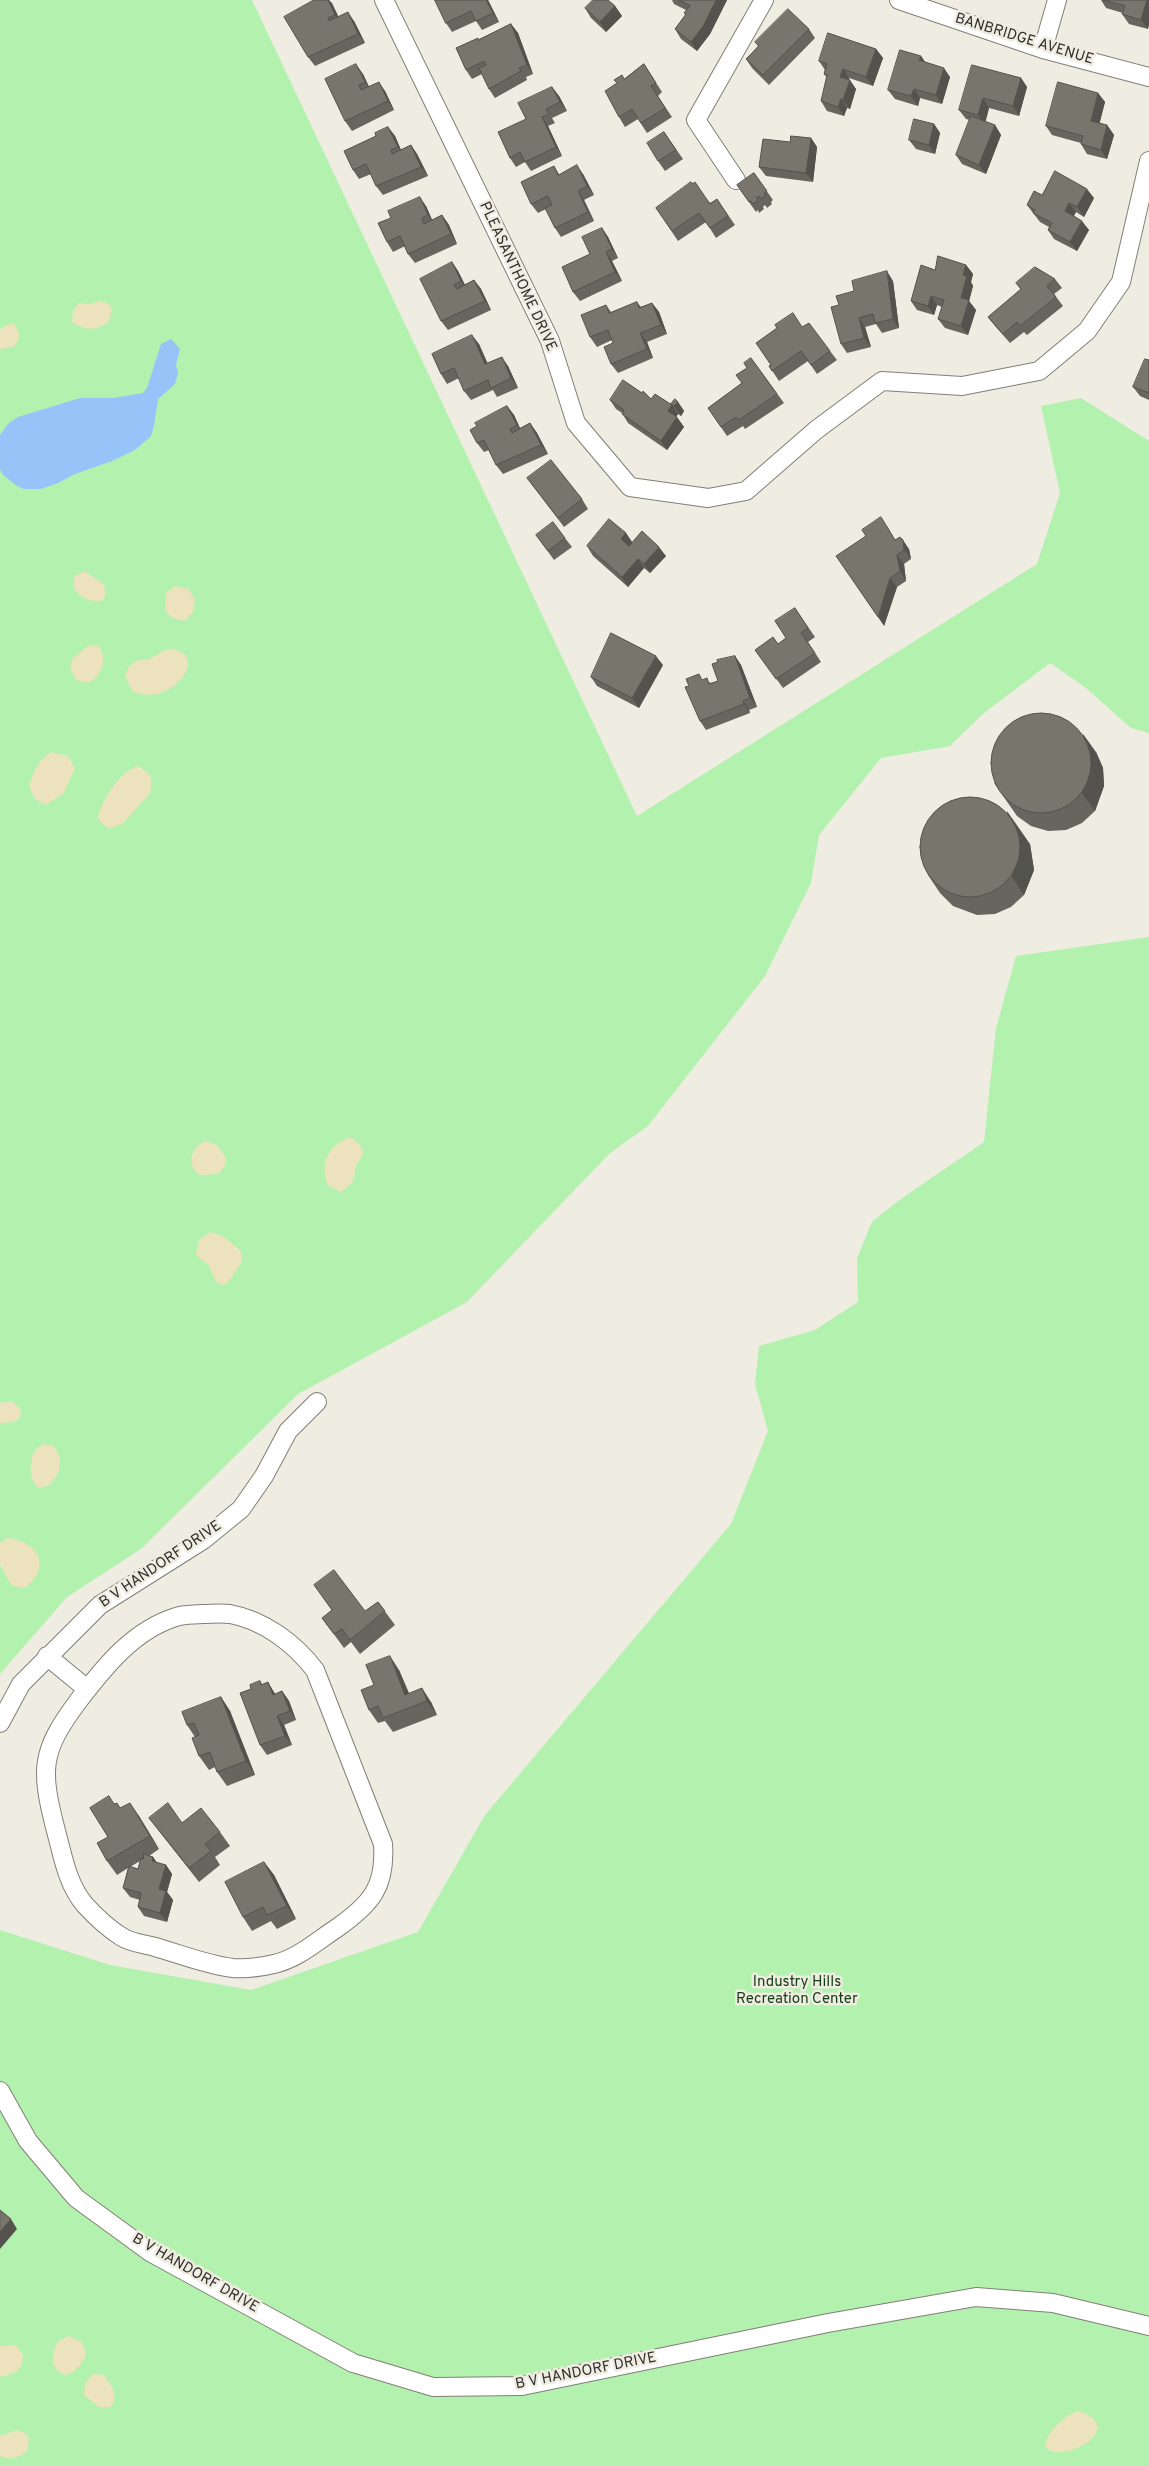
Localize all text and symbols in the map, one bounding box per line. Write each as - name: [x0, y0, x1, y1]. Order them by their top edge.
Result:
- street label: BANBRIDGE AVENUE: [953, 10, 1095, 70]
- street label: PLEASANTHOME DRIVE: [474, 199, 560, 355]
- street label: B V HANDORF DRIVE: [97, 1518, 225, 1612]
- park label: Industry Hills Recreation Center: [736, 1974, 858, 2009]
- street label: B V HANDORF DRIVE: [129, 2230, 261, 2318]
- street label: B V HANDORF DRIVE: [514, 2350, 658, 2394]

